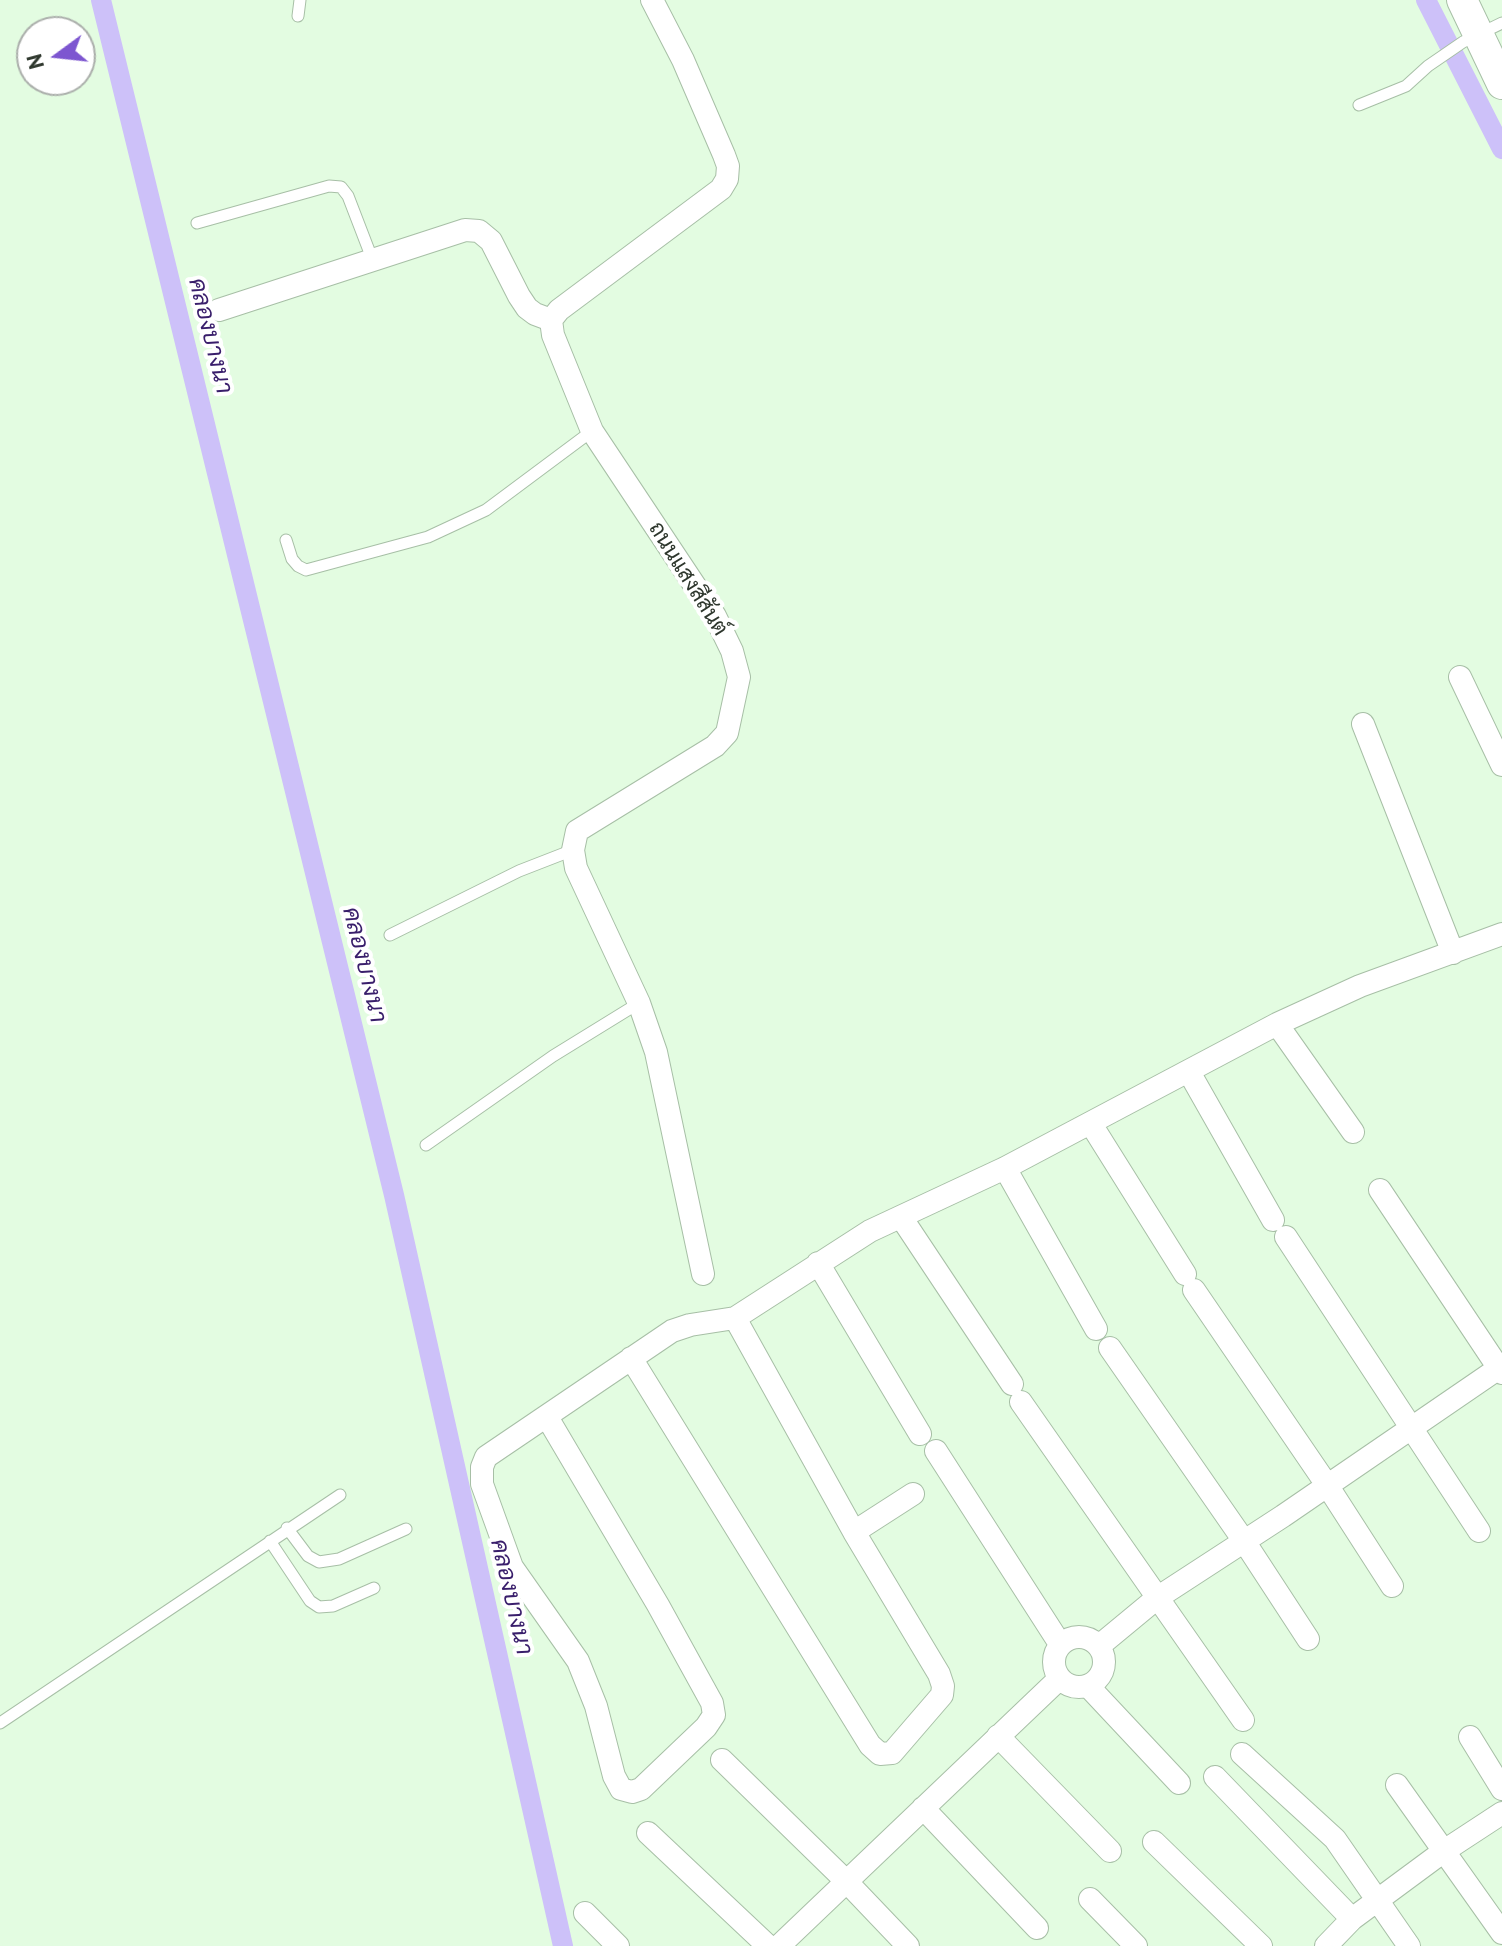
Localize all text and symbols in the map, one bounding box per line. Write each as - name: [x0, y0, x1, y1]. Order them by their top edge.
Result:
- north arrow: [16, 16, 96, 96]
- text: N: [19, 51, 50, 72]
- water label: คลองบางนา: [182, 275, 238, 397]
- street label: ถนนแสงสีสันต์: [643, 517, 733, 641]
- water label: คลองบางนา: [336, 904, 392, 1026]
- water label: คลองบางนา: [484, 1536, 538, 1658]

